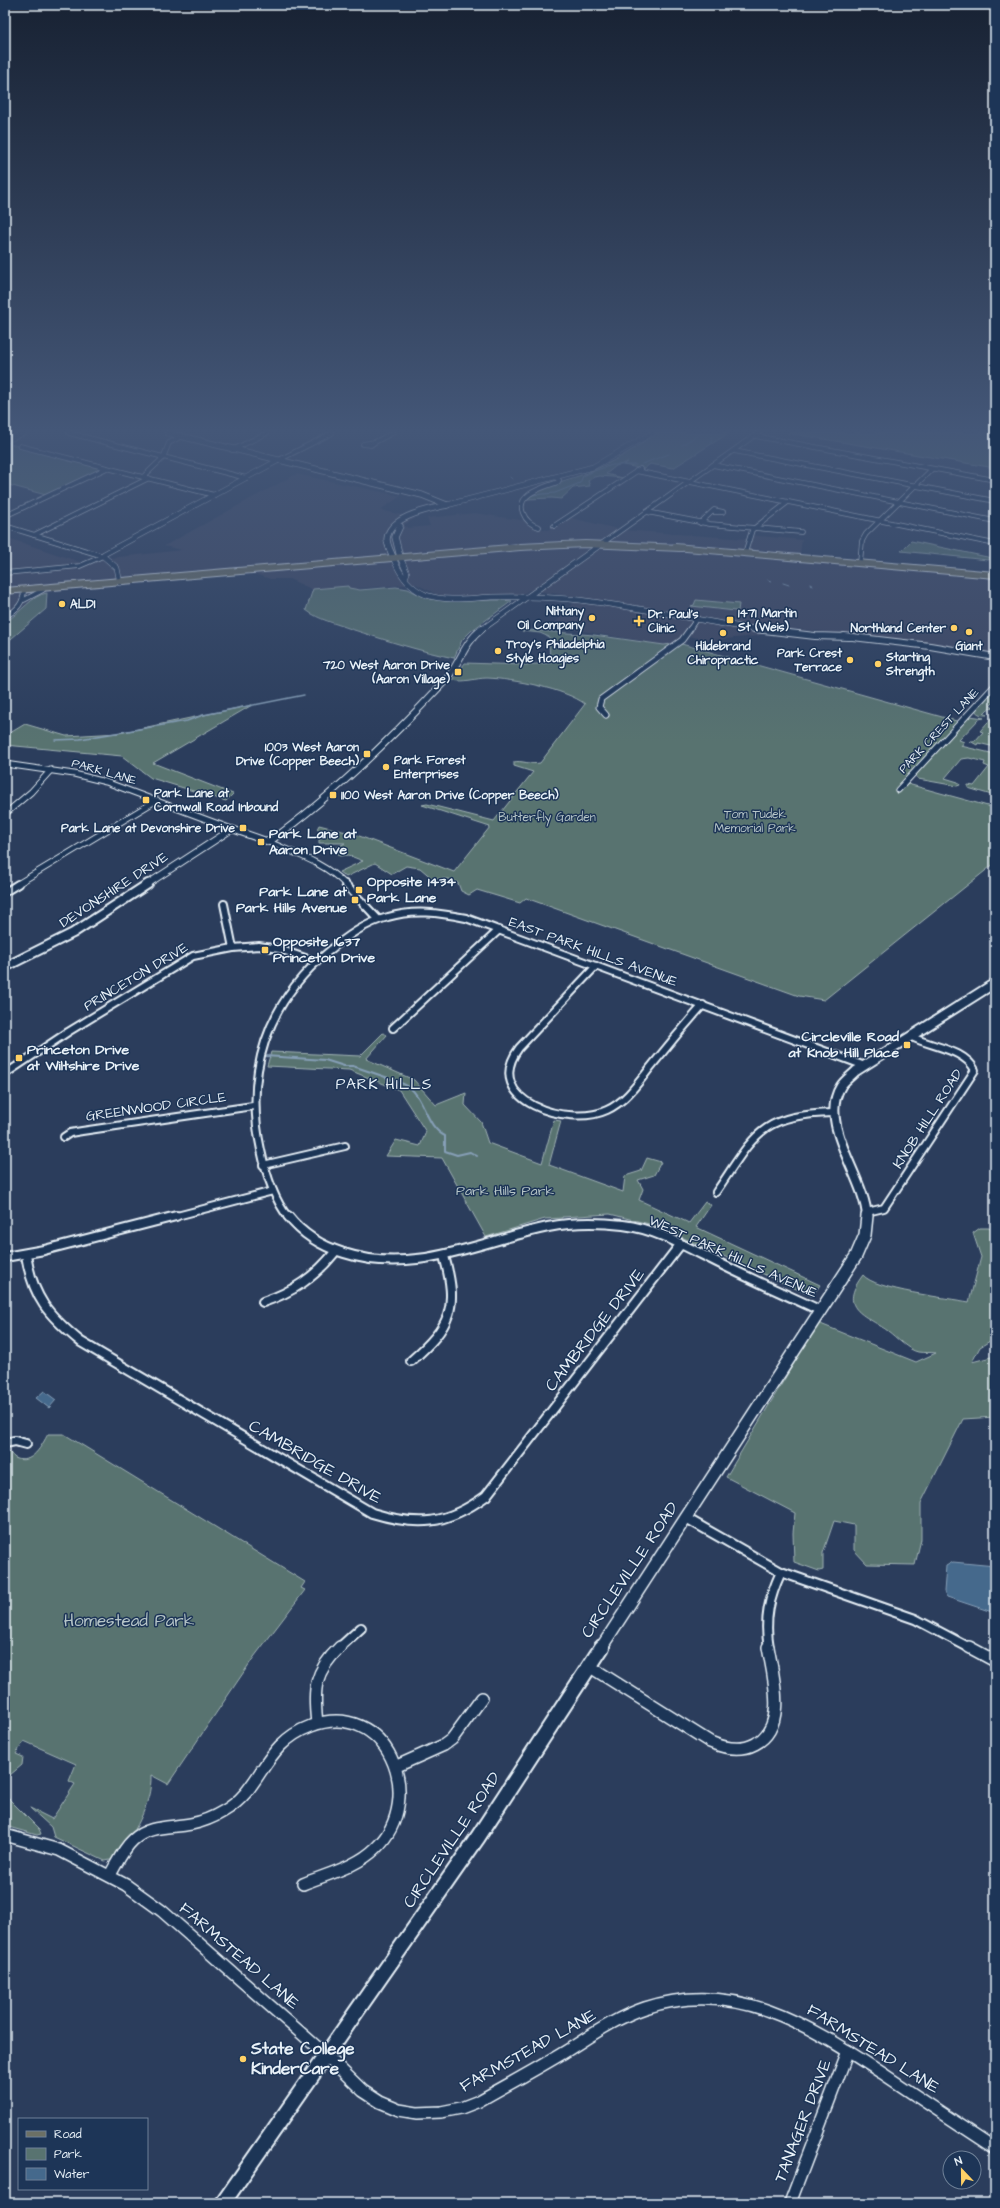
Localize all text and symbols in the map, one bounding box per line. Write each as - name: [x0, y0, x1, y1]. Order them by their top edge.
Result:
- place label: ALDI: [70, 596, 96, 613]
- marker: ALDI: [57, 599, 67, 609]
- place label: Nittany Oil Company: [517, 603, 584, 635]
- place label: 1471 Martin St (Weis): [737, 605, 797, 636]
- place label: Dr. Paul's Clinic: [648, 606, 699, 637]
- marker: Nittany Oil Company: [587, 613, 597, 623]
- marker: Dr. Paul's Clinic: [633, 615, 645, 627]
- marker: 1471 Martin St (Weis): [725, 615, 735, 625]
- place label: Northland Center: [850, 620, 946, 637]
- marker: Northland Center: [949, 623, 959, 633]
- marker: Giant: [964, 627, 974, 637]
- marker: Hildebrand Chiropractic: [718, 628, 728, 638]
- place label: Troy's Philadelphia Style Hoagies: [505, 636, 606, 669]
- place label: Hildebrand Chiropractic: [688, 638, 759, 670]
- place label: Giant: [955, 638, 983, 655]
- place label: Park Crest Terrace: [777, 645, 843, 676]
- marker: Troy's Philadelphia Style Hoagies: [493, 646, 503, 656]
- place label: Starting Strength: [885, 649, 936, 682]
- marker: Park Crest Terrace: [845, 655, 855, 665]
- place label: 720 West Aaron Drive (Aaron Village): [322, 657, 451, 690]
- marker: Starting Strength: [873, 659, 883, 669]
- marker: 720 West Aaron Drive (Aaron Village): [453, 667, 463, 677]
- street label: PARK CREST LANE: [895, 685, 983, 777]
- place label: 1003 West Aaron Drive (Copper Beech): [236, 739, 360, 771]
- marker: 1003 West Aaron Drive (Copper Beech): [362, 749, 372, 759]
- place label: Park Forest Enterprises: [394, 752, 466, 784]
- street label: PARK LANE: [70, 755, 138, 789]
- marker: Park Forest Enterprises: [381, 762, 391, 772]
- place label: Park Lane at Cornwall Road Inbound: [154, 785, 279, 816]
- place label: 1100 West Aaron Drive (Copper Beech): [341, 787, 559, 805]
- marker: 1100 West Aaron Drive (Copper Beech): [328, 790, 338, 800]
- marker: Park Lane at Cornwall Road Inbound: [141, 795, 151, 805]
- park label: Tom Tudek Memorial Park: [714, 806, 796, 837]
- park label: Butterfly Garden: [498, 809, 596, 827]
- place label: Park Lane at Devonshire Drive: [61, 820, 236, 837]
- marker: Park Lane at Devonshire Drive: [238, 823, 248, 833]
- place label: Park Lane at Aaron Drive: [269, 824, 357, 860]
- marker: Park Lane at Aaron Drive: [256, 837, 266, 847]
- street label: DEVONSHIRE DRIVE: [56, 847, 173, 933]
- place label: Opposite 1434 Park Lane: [367, 872, 456, 908]
- place label: Park Lane at Park Hills Avenue: [236, 882, 347, 918]
- marker: Opposite 1434 Park Lane: [354, 885, 364, 895]
- marker: Park Lane at Park Hills Avenue: [350, 895, 360, 905]
- street label: EAST PARK HILLS AVENUE: [506, 912, 681, 992]
- place label: Opposite 1637 Princeton Drive: [273, 932, 376, 968]
- street label: PRINCETON DRIVE: [80, 937, 193, 1016]
- marker: Opposite 1637 Princeton Drive: [260, 945, 270, 955]
- place label: Circleville Road at Knob Hill Place: [788, 1027, 900, 1063]
- place label: Princeton Drive at Wiltshire Drive: [26, 1040, 140, 1076]
- marker: Circleville Road at Knob Hill Place: [902, 1040, 912, 1050]
- marker: Princeton Drive at Wiltshire Drive: [14, 1053, 24, 1063]
- street label: KNOB HILL ROAD: [888, 1065, 968, 1173]
- district label: PARK HILLS: [336, 1074, 432, 1095]
- street label: GREENWOOD CIRCLE: [85, 1087, 228, 1127]
- park label: Park Hills Park: [456, 1181, 554, 1201]
- street label: WEST PARK HILLS AVENUE: [646, 1211, 821, 1303]
- street label: CAMBRIDGE DRIVE: [539, 1264, 651, 1396]
- street label: CAMBRIDGE DRIVE: [244, 1414, 386, 1510]
- street label: CIRCLEVILLE ROAD: [575, 1497, 685, 1643]
- park label: Homestead Park: [64, 1609, 195, 1633]
- street label: CIRCLEVILLE ROAD: [397, 1767, 507, 1913]
- street label: FARMSTEAD LANE: [174, 1897, 304, 2015]
- street label: FARMSTEAD LANE: [802, 1998, 944, 2100]
- street label: FARMSTEAD LANE: [455, 2004, 601, 2098]
- place label: State College KinderCare: [250, 2037, 354, 2081]
- marker: State College KinderCare: [238, 2054, 248, 2064]
- street label: TANAGER DRIVE: [768, 2056, 838, 2186]
- legend: [18, 2118, 148, 2190]
- text: Road: [54, 2126, 82, 2143]
- text: Park: [54, 2146, 82, 2163]
- north arrow: [942, 2150, 982, 2190]
- text: N: [952, 2153, 965, 2169]
- text: Water: [54, 2166, 90, 2183]

